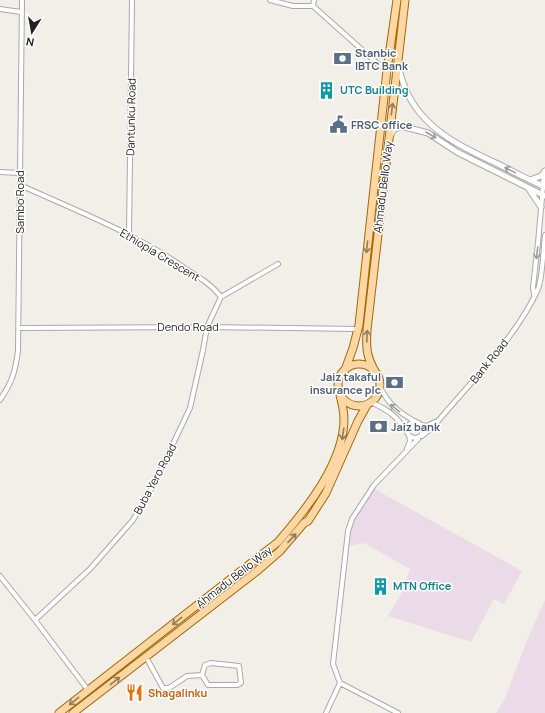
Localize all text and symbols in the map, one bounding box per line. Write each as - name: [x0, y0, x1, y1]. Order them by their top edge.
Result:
- north arrow: [12, 12, 52, 52]
- text: N: [25, 34, 35, 50]
- place label: Stanbic IBTC Bank: [355, 45, 409, 73]
- bank icon: Stanbic IBTC Bank: [332, 49, 352, 69]
- street label: Dantunku Road: [122, 78, 139, 156]
- building icon: UTC Building: [317, 80, 337, 100]
- place label: UTC Building: [340, 82, 408, 97]
- one-way arrow: [388, 103, 396, 116]
- public building icon: FRSC office: [328, 115, 348, 135]
- place label: FRSC office: [351, 117, 413, 132]
- one-way arrow: [425, 132, 437, 140]
- street label: Ahmadu Bello Way: [369, 140, 396, 234]
- one-way arrow: [504, 166, 516, 173]
- street label: Sambo Road: [12, 170, 27, 234]
- street label: Ethiopia Crescent: [118, 225, 203, 284]
- one-way arrow: [364, 240, 371, 253]
- one-way arrow: [533, 246, 541, 259]
- street label: Dendo Road: [157, 319, 219, 334]
- one-way arrow: [363, 330, 370, 343]
- street label: Bank Road: [466, 335, 511, 386]
- place label: Jaiz takaful insurance plc: [310, 369, 381, 397]
- bank icon: Jaiz takaful insurance plc: [384, 373, 404, 393]
- one-way arrow: [390, 403, 401, 412]
- bank icon: Jaiz bank: [368, 417, 388, 437]
- place label: Jaiz bank: [391, 419, 441, 434]
- one-way arrow: [339, 427, 347, 440]
- street label: Buba Yero Road: [130, 441, 180, 517]
- one-way arrow: [287, 533, 297, 543]
- street label: Ahmadu Bello Way: [193, 542, 275, 611]
- building icon: MTN Office: [370, 576, 390, 596]
- place label: MTN Office: [393, 578, 452, 593]
- one-way arrow: [172, 617, 183, 625]
- one-way arrow: [109, 676, 120, 685]
- restaurant icon: Shagalinku: [125, 683, 145, 703]
- place label: Shagalinku: [148, 685, 208, 700]
- one-way arrow: [69, 697, 80, 705]

